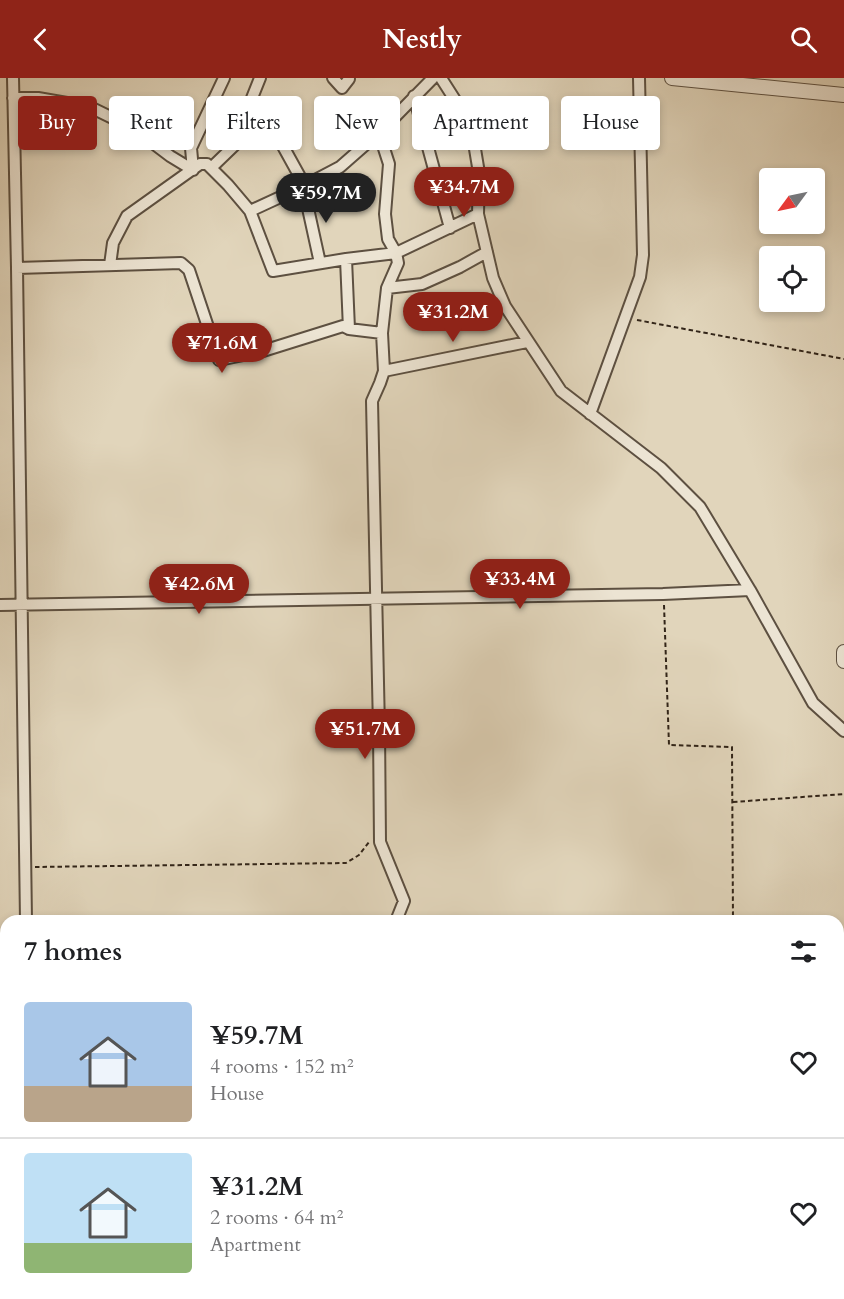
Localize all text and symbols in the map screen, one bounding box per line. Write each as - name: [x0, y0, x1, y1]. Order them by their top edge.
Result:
- text: Nestly: [382, 21, 462, 58]
- icon: back: [24, 23, 57, 56]
- icon: search: [787, 23, 820, 56]
- chip: Buy: [18, 96, 97, 150]
- chip: Rent: [109, 96, 194, 150]
- chip: Filters: [206, 96, 302, 150]
- chip: New: [314, 96, 400, 150]
- chip: Apartment: [412, 96, 549, 150]
- chip: House: [561, 96, 660, 150]
- pin: ¥34.7M: [415, 167, 513, 218]
- north arrow: [759, 168, 825, 234]
- map controls: [759, 168, 825, 312]
- pin: ¥59.7M: [277, 173, 375, 224]
- text: ¥34.7M: [428, 173, 500, 200]
- text: ¥59.7M: [290, 179, 362, 206]
- button: locate: [759, 246, 825, 312]
- pin: ¥31.2M: [404, 292, 502, 343]
- text: ¥31.2M: [417, 298, 489, 325]
- pin: ¥71.6M: [173, 323, 271, 374]
- text: ¥71.6M: [186, 329, 258, 356]
- pin: ¥33.4M: [471, 559, 569, 610]
- pin: ¥42.6M: [150, 564, 248, 615]
- text: ¥33.4M: [484, 565, 556, 592]
- text: ¥42.6M: [163, 570, 235, 597]
- pin: ¥51.7M: [316, 709, 414, 760]
- text: ¥51.7M: [329, 715, 401, 742]
- text: 7 homes: [24, 934, 122, 969]
- icon: filters: [787, 935, 820, 968]
- text: ¥59.7M: [210, 1018, 303, 1053]
- icon: home: [72, 1026, 144, 1098]
- icon: heart: [787, 1046, 820, 1079]
- text: 4 rooms · 152 m²: [210, 1053, 354, 1080]
- text: House: [210, 1080, 264, 1107]
- text: ¥31.2M: [210, 1169, 303, 1204]
- icon: home: [72, 1177, 144, 1249]
- icon: heart: [787, 1197, 820, 1230]
- text: 2 rooms · 64 m²: [210, 1204, 343, 1231]
- text: Apartment: [210, 1231, 301, 1258]

